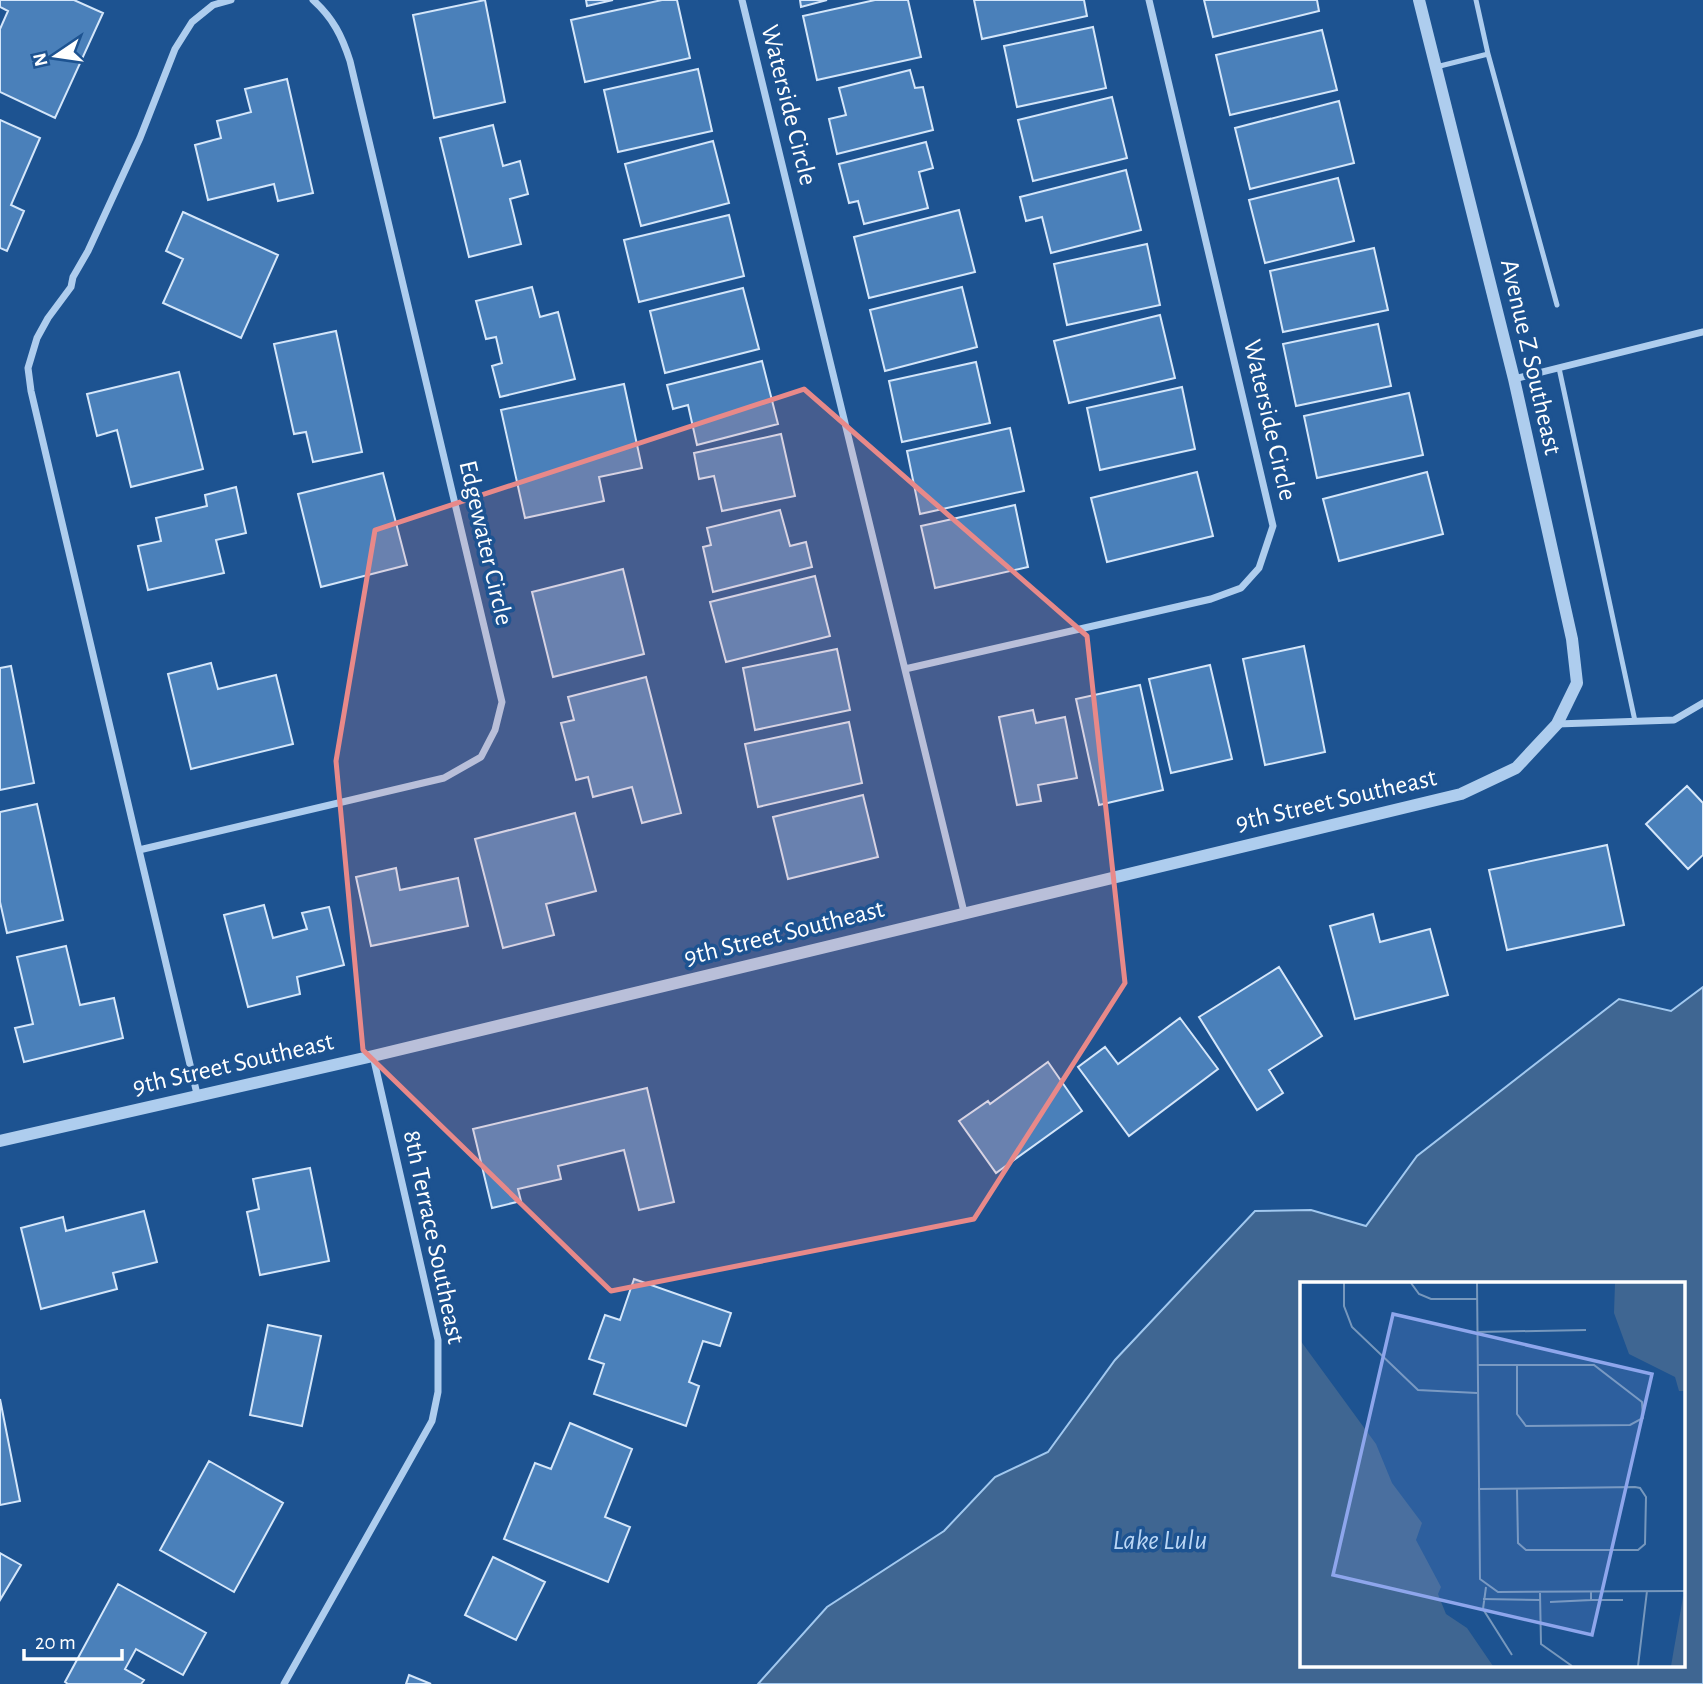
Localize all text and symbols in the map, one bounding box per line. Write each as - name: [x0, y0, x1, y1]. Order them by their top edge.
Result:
- north arrow: [21, 21, 91, 91]
- street label: Waterside Circle: [756, 22, 822, 188]
- text: N: [30, 51, 52, 68]
- street label: Avenue Z Southeast: [1496, 257, 1566, 457]
- street label: Waterside Circle: [1239, 337, 1301, 503]
- street label: Edgewater Circle: [454, 458, 518, 628]
- street label: 9th Street Southeast: [1233, 764, 1439, 836]
- street label: 9th Street Southeast: [681, 896, 887, 970]
- street label: 9th Street Southeast: [130, 1028, 336, 1100]
- street label: 8th Terrace Southeast: [399, 1128, 469, 1346]
- inset map: [1300, 1282, 1686, 1666]
- water label: Lake Lulu: [1113, 1527, 1207, 1555]
- scale bar: [24, 1618, 122, 1662]
- text: 20 m: [35, 1632, 76, 1653]

